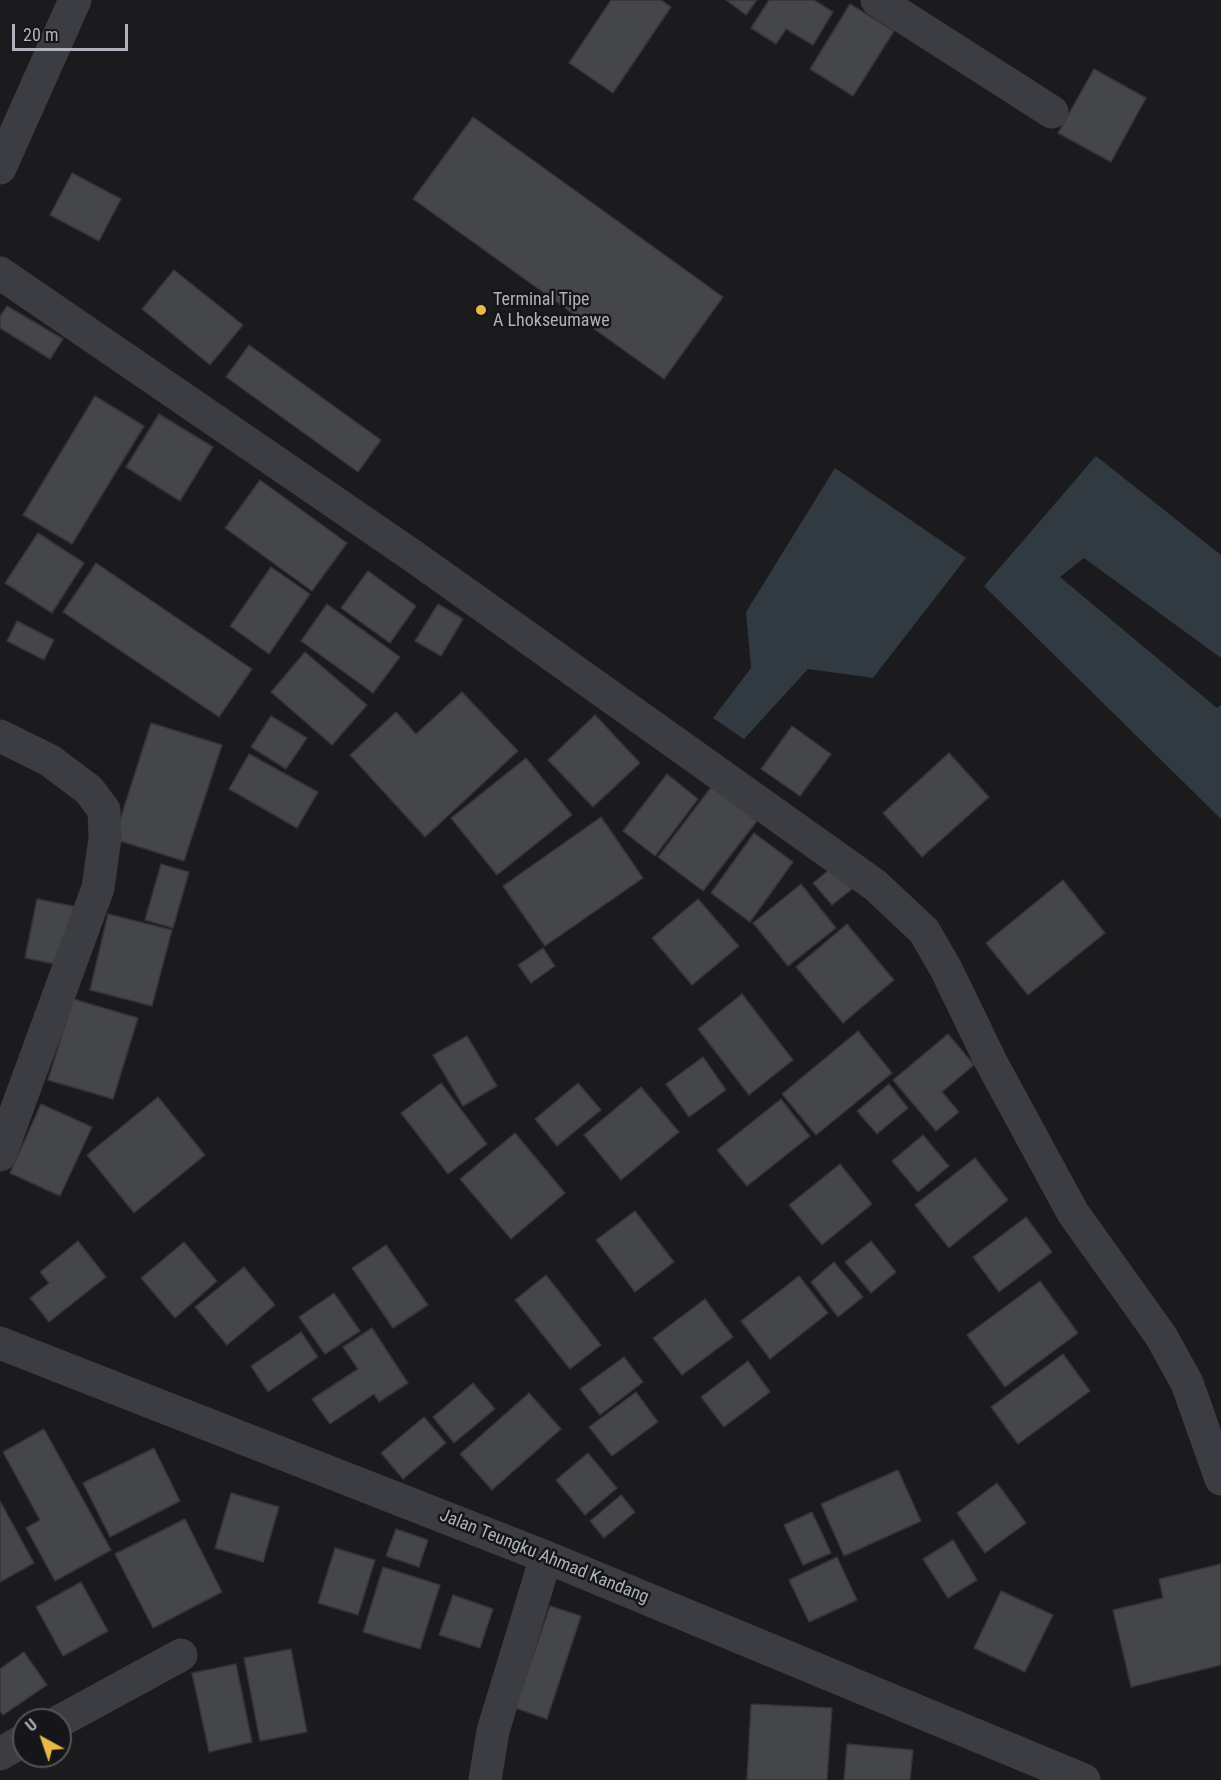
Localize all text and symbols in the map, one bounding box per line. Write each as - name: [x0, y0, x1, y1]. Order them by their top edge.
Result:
- scale bar: [15, 12, 130, 50]
- text: 20 m: [23, 24, 58, 45]
- place label: Terminal Tipe A Lhokseumawe: [493, 289, 610, 332]
- marker: Terminal Tipe A Lhokseumawe: [474, 303, 488, 317]
- street label: Jalan Teungku Ahmad Kandang: [436, 1505, 652, 1609]
- north arrow: [12, 1708, 72, 1768]
- text: U: [22, 1715, 41, 1736]

